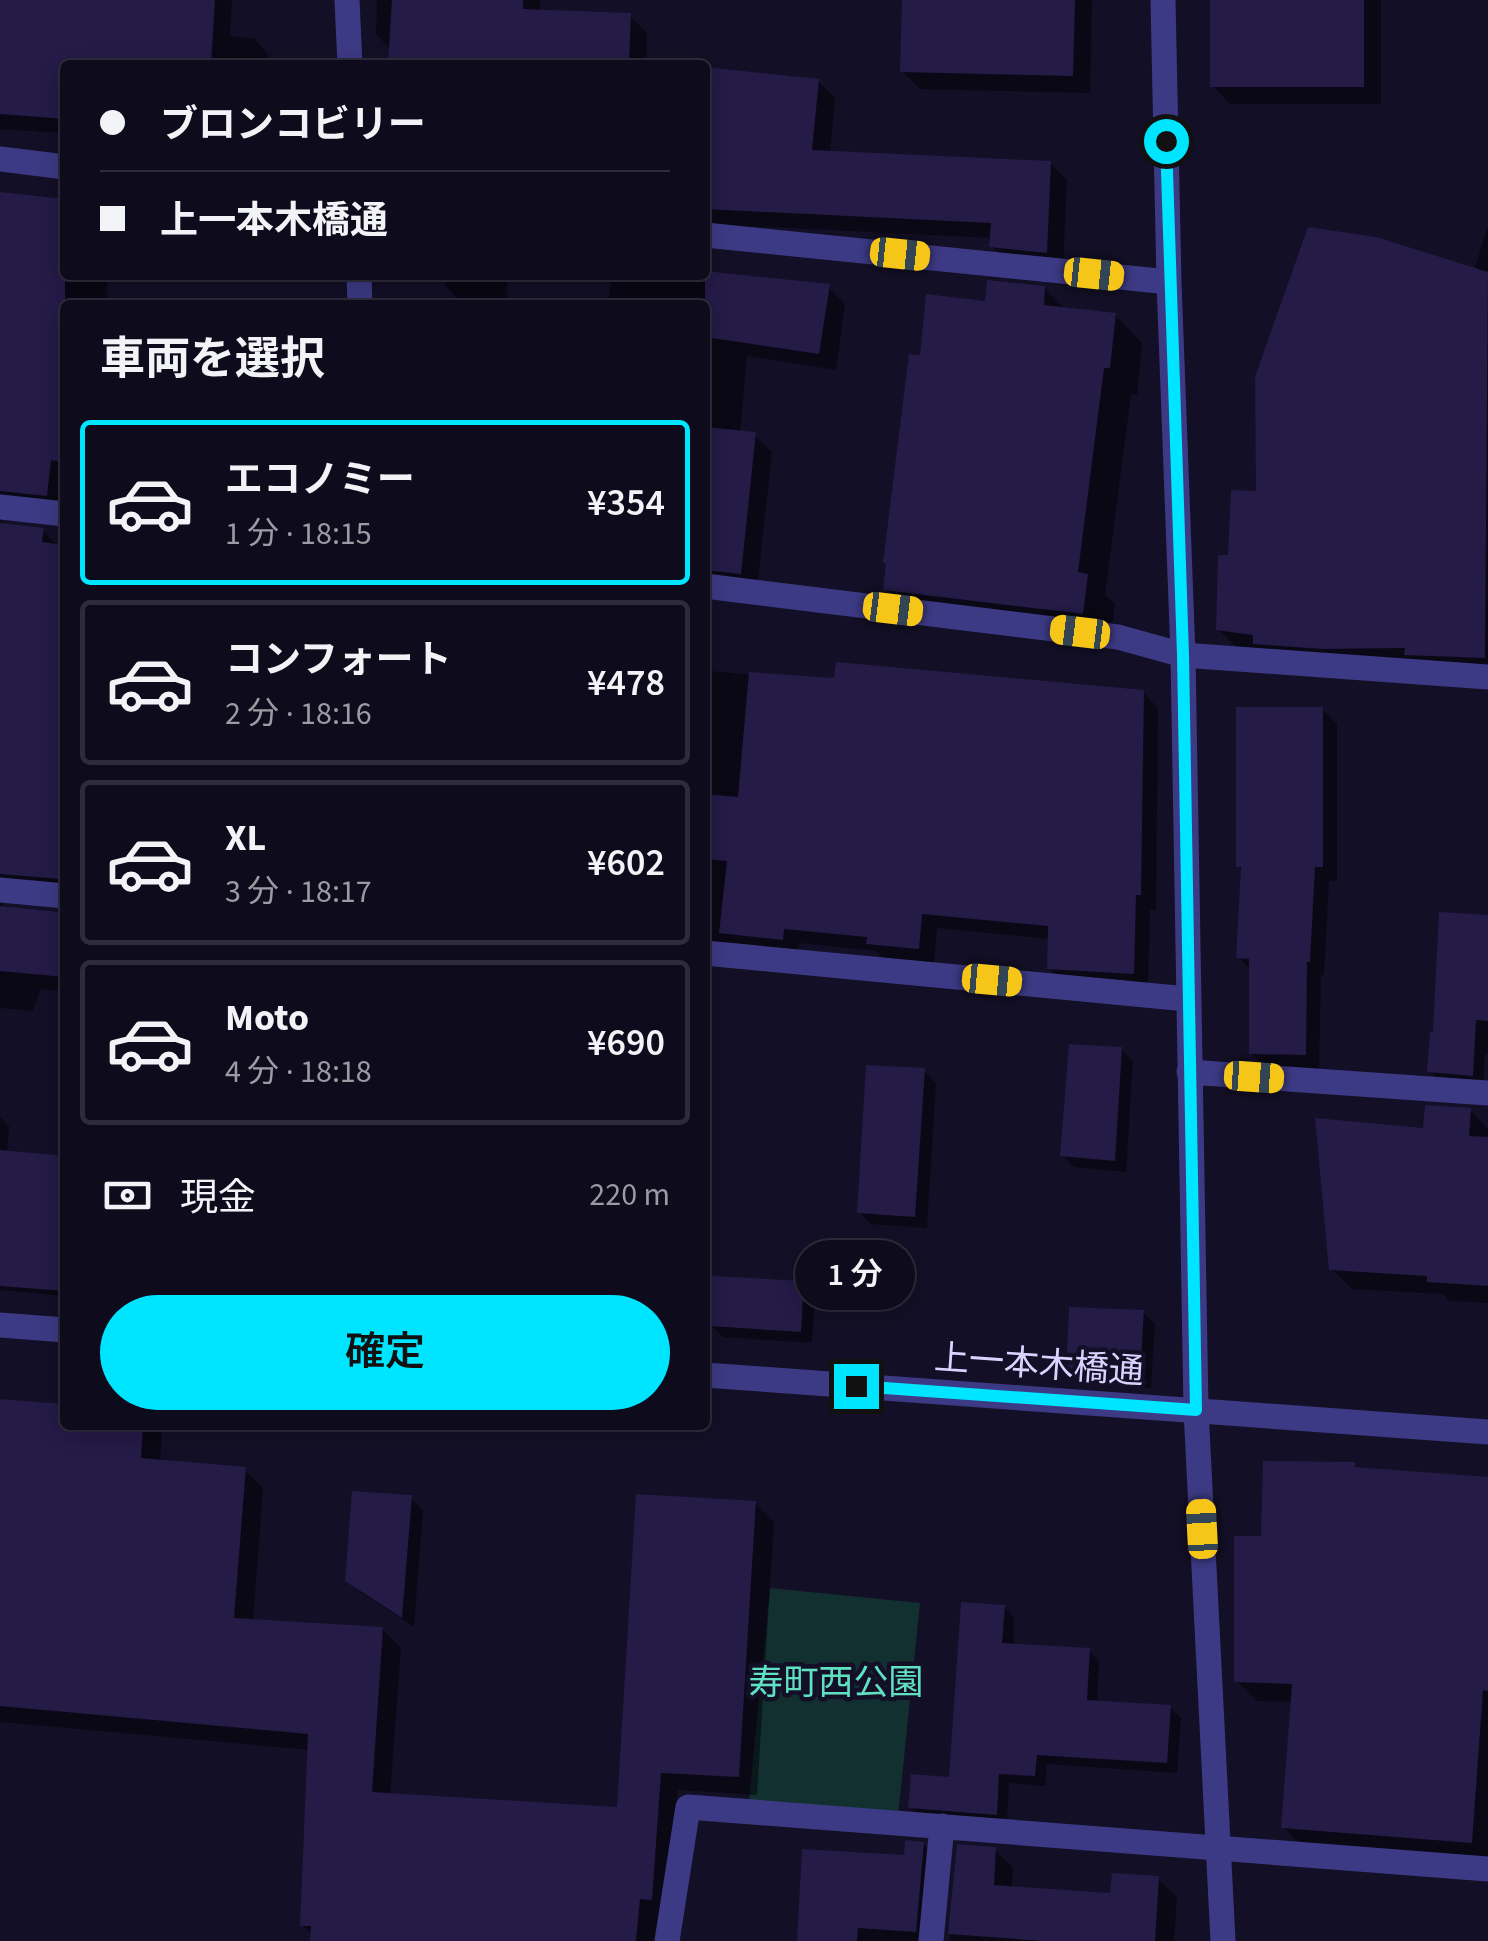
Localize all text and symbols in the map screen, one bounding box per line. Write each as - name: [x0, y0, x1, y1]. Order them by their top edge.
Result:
- text: ブロンコビリー: [160, 98, 426, 152]
- route start: [1144, 119, 1189, 164]
- text: 上一本木橋通: [160, 194, 388, 248]
- car: [869, 236, 931, 272]
- car: [1063, 256, 1125, 292]
- text: 車両を選択: [100, 328, 325, 392]
- text: エコノミー: [225, 453, 415, 507]
- icon: car: [105, 458, 195, 548]
- text: ¥354: [587, 476, 665, 530]
- text: 1 分 · 18:15: [225, 511, 372, 557]
- car: [861, 590, 925, 628]
- car: [1048, 613, 1112, 651]
- text: コンフォート: [225, 633, 452, 687]
- icon: car: [105, 638, 195, 728]
- text: ¥478: [587, 656, 665, 710]
- text: 2 分 · 18:16: [225, 691, 372, 737]
- text: XL: [225, 811, 266, 865]
- icon: car: [105, 818, 195, 908]
- text: ¥602: [587, 836, 665, 890]
- text: 3 分 · 18:17: [225, 869, 372, 915]
- car: [961, 962, 1023, 998]
- text: Moto: [225, 991, 309, 1045]
- icon: car: [105, 998, 195, 1088]
- text: ¥690: [587, 1016, 665, 1070]
- text: 4 分 · 18:18: [225, 1049, 372, 1095]
- car: [1223, 1060, 1285, 1094]
- icon: cash: [100, 1168, 155, 1223]
- text: 現金: [180, 1171, 256, 1225]
- text: 220 m: [589, 1172, 670, 1218]
- callout: 1 分: [796, 1241, 916, 1311]
- text: 1 分: [828, 1252, 882, 1298]
- button: 確定: [100, 1295, 670, 1410]
- street label: 上一本木橋通: [932, 1333, 1145, 1397]
- route end: [834, 1364, 879, 1409]
- car: [1185, 1498, 1219, 1560]
- park label: 寿町西公園: [748, 1658, 924, 1708]

